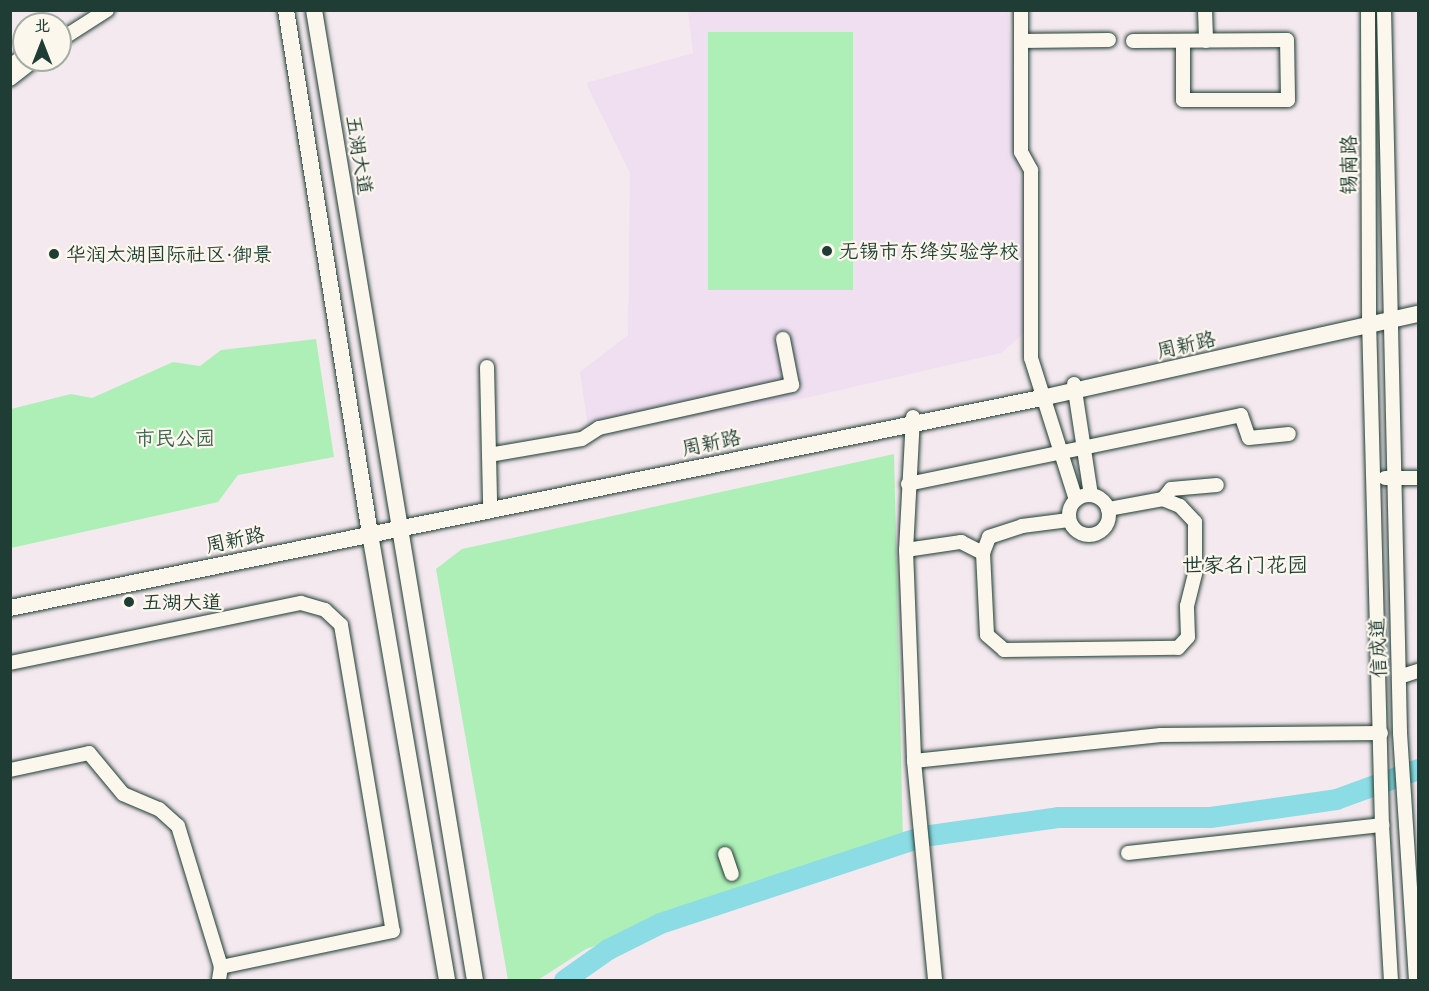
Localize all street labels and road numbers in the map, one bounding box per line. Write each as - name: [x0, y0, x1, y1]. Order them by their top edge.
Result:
- street label: 五湖大道: [341, 114, 377, 196]
- street label: 锡南路: [1337, 135, 1361, 195]
- street label: 周新路: [1154, 327, 1218, 363]
- street label: 周新路: [679, 425, 743, 461]
- street label: 周新路: [203, 522, 267, 558]
- street label: 信成道: [1365, 618, 1391, 678]

